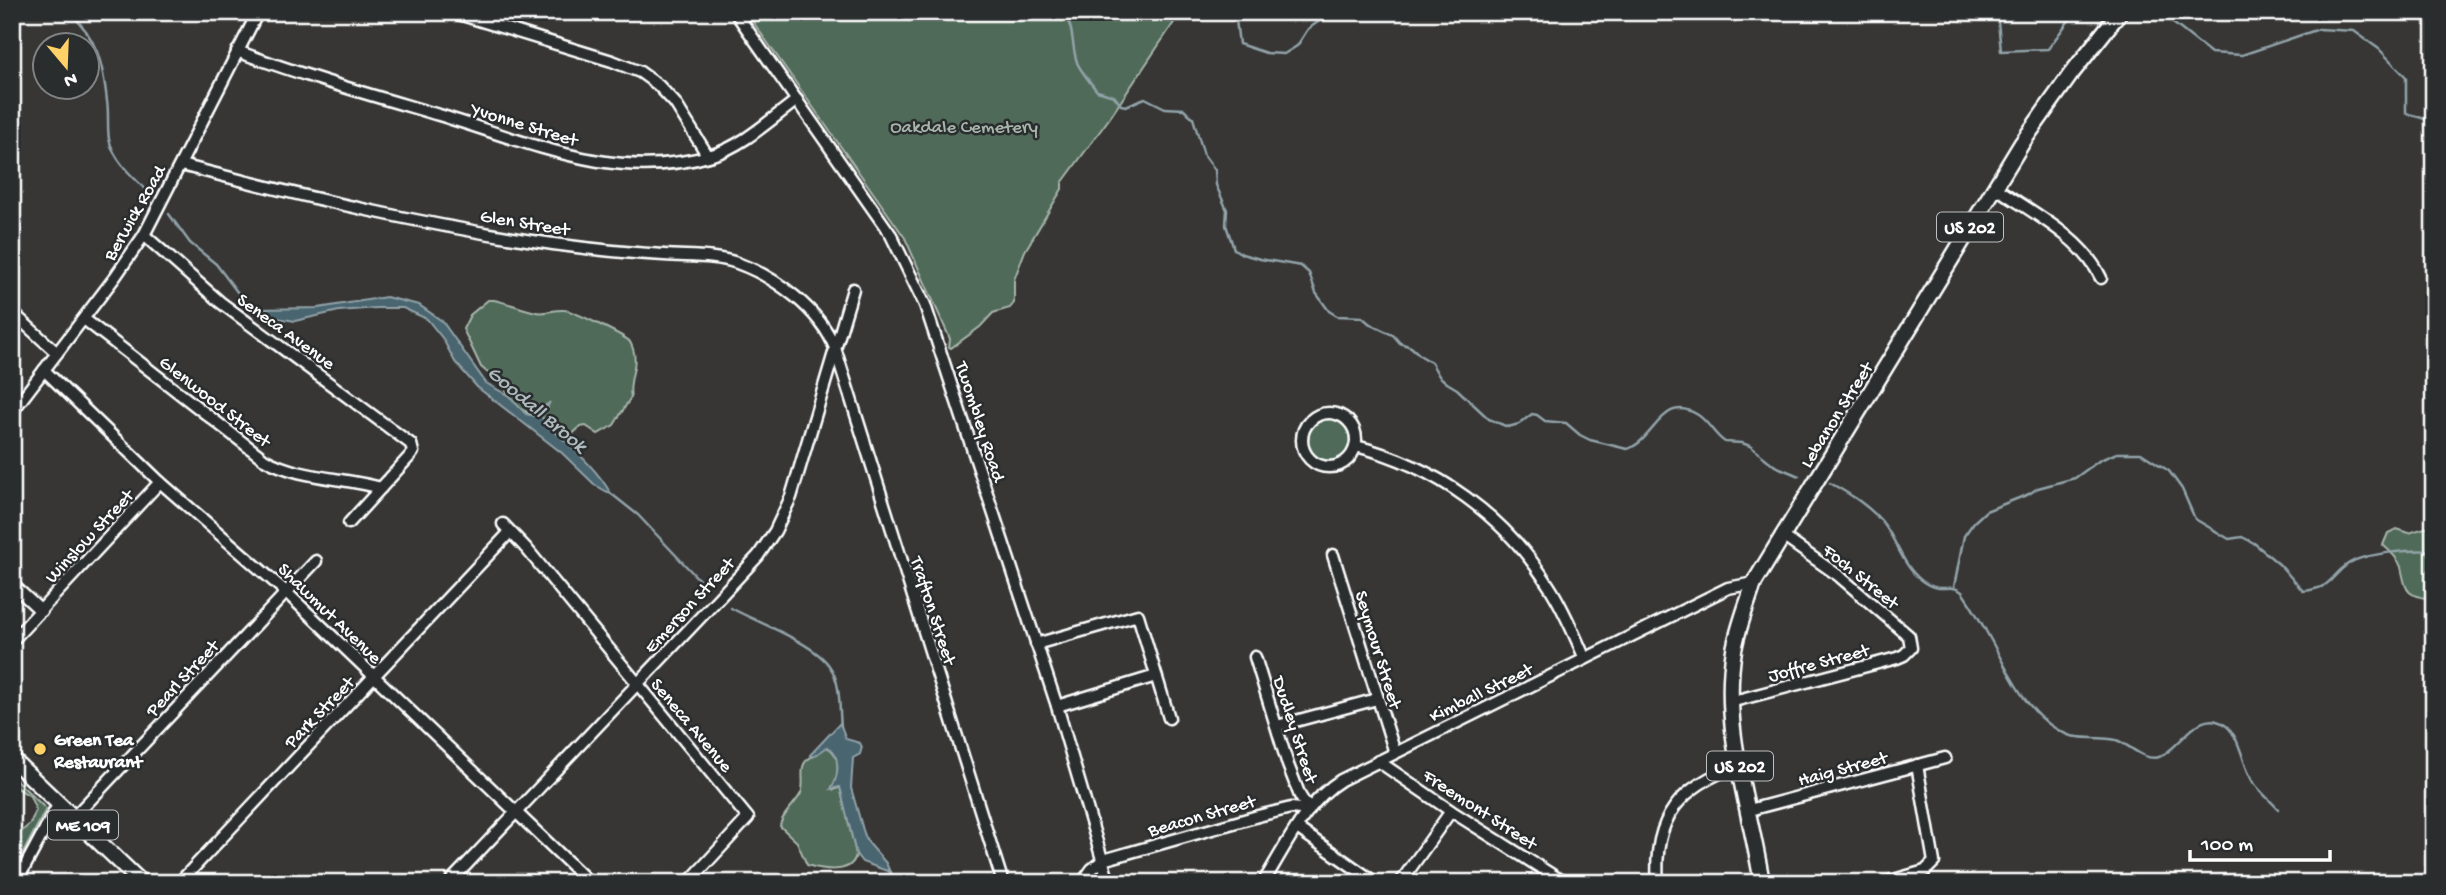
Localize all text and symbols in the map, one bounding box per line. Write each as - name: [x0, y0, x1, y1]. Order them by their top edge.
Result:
- north arrow: [32, 32, 102, 102]
- text: N: [61, 66, 80, 92]
- street label: Yvonne Street: [466, 99, 582, 154]
- park label: Oakdale Cemetery: [890, 117, 1038, 140]
- street label: Berwick Road: [99, 160, 173, 266]
- street label: Glen Street: [478, 206, 573, 243]
- road number: US 202: [1937, 212, 2003, 242]
- street label: Seneca Avenue: [231, 289, 339, 376]
- street label: Glenwood Street: [153, 352, 276, 455]
- street label: Lebanon Street: [1796, 357, 1881, 473]
- street label: Twombley Road: [948, 358, 1009, 487]
- water label: Goodall Brook: [481, 362, 593, 461]
- street label: Winslow Street: [41, 484, 141, 589]
- street label: Foch Street: [1816, 539, 1904, 617]
- street label: Emerson Street: [640, 552, 742, 659]
- street label: Trafton Street: [903, 553, 961, 670]
- street label: Shawmut Avenue: [272, 559, 386, 670]
- street label: Seymour Street: [1348, 588, 1406, 714]
- street label: Pearl Street: [141, 634, 227, 723]
- street label: Joffre Street: [1766, 639, 1874, 689]
- street label: Kimball Street: [1426, 658, 1539, 729]
- street label: Park Street: [280, 671, 362, 755]
- street label: Dudley Street: [1265, 672, 1322, 789]
- street label: Seneca Avenue: [644, 674, 737, 778]
- place label: Green Tea Restaurant: [53, 730, 144, 775]
- marker: Green Tea Restaurant: [32, 741, 48, 757]
- street label: Haig Street: [1796, 747, 1892, 793]
- road number: US 202: [1707, 752, 1773, 780]
- street label: Freemont Street: [1417, 765, 1542, 858]
- street label: Beacon Street: [1145, 790, 1260, 844]
- road number: ME 109: [48, 810, 118, 840]
- scale bar: [2190, 818, 2330, 862]
- text: 100 m: [2200, 834, 2253, 859]

